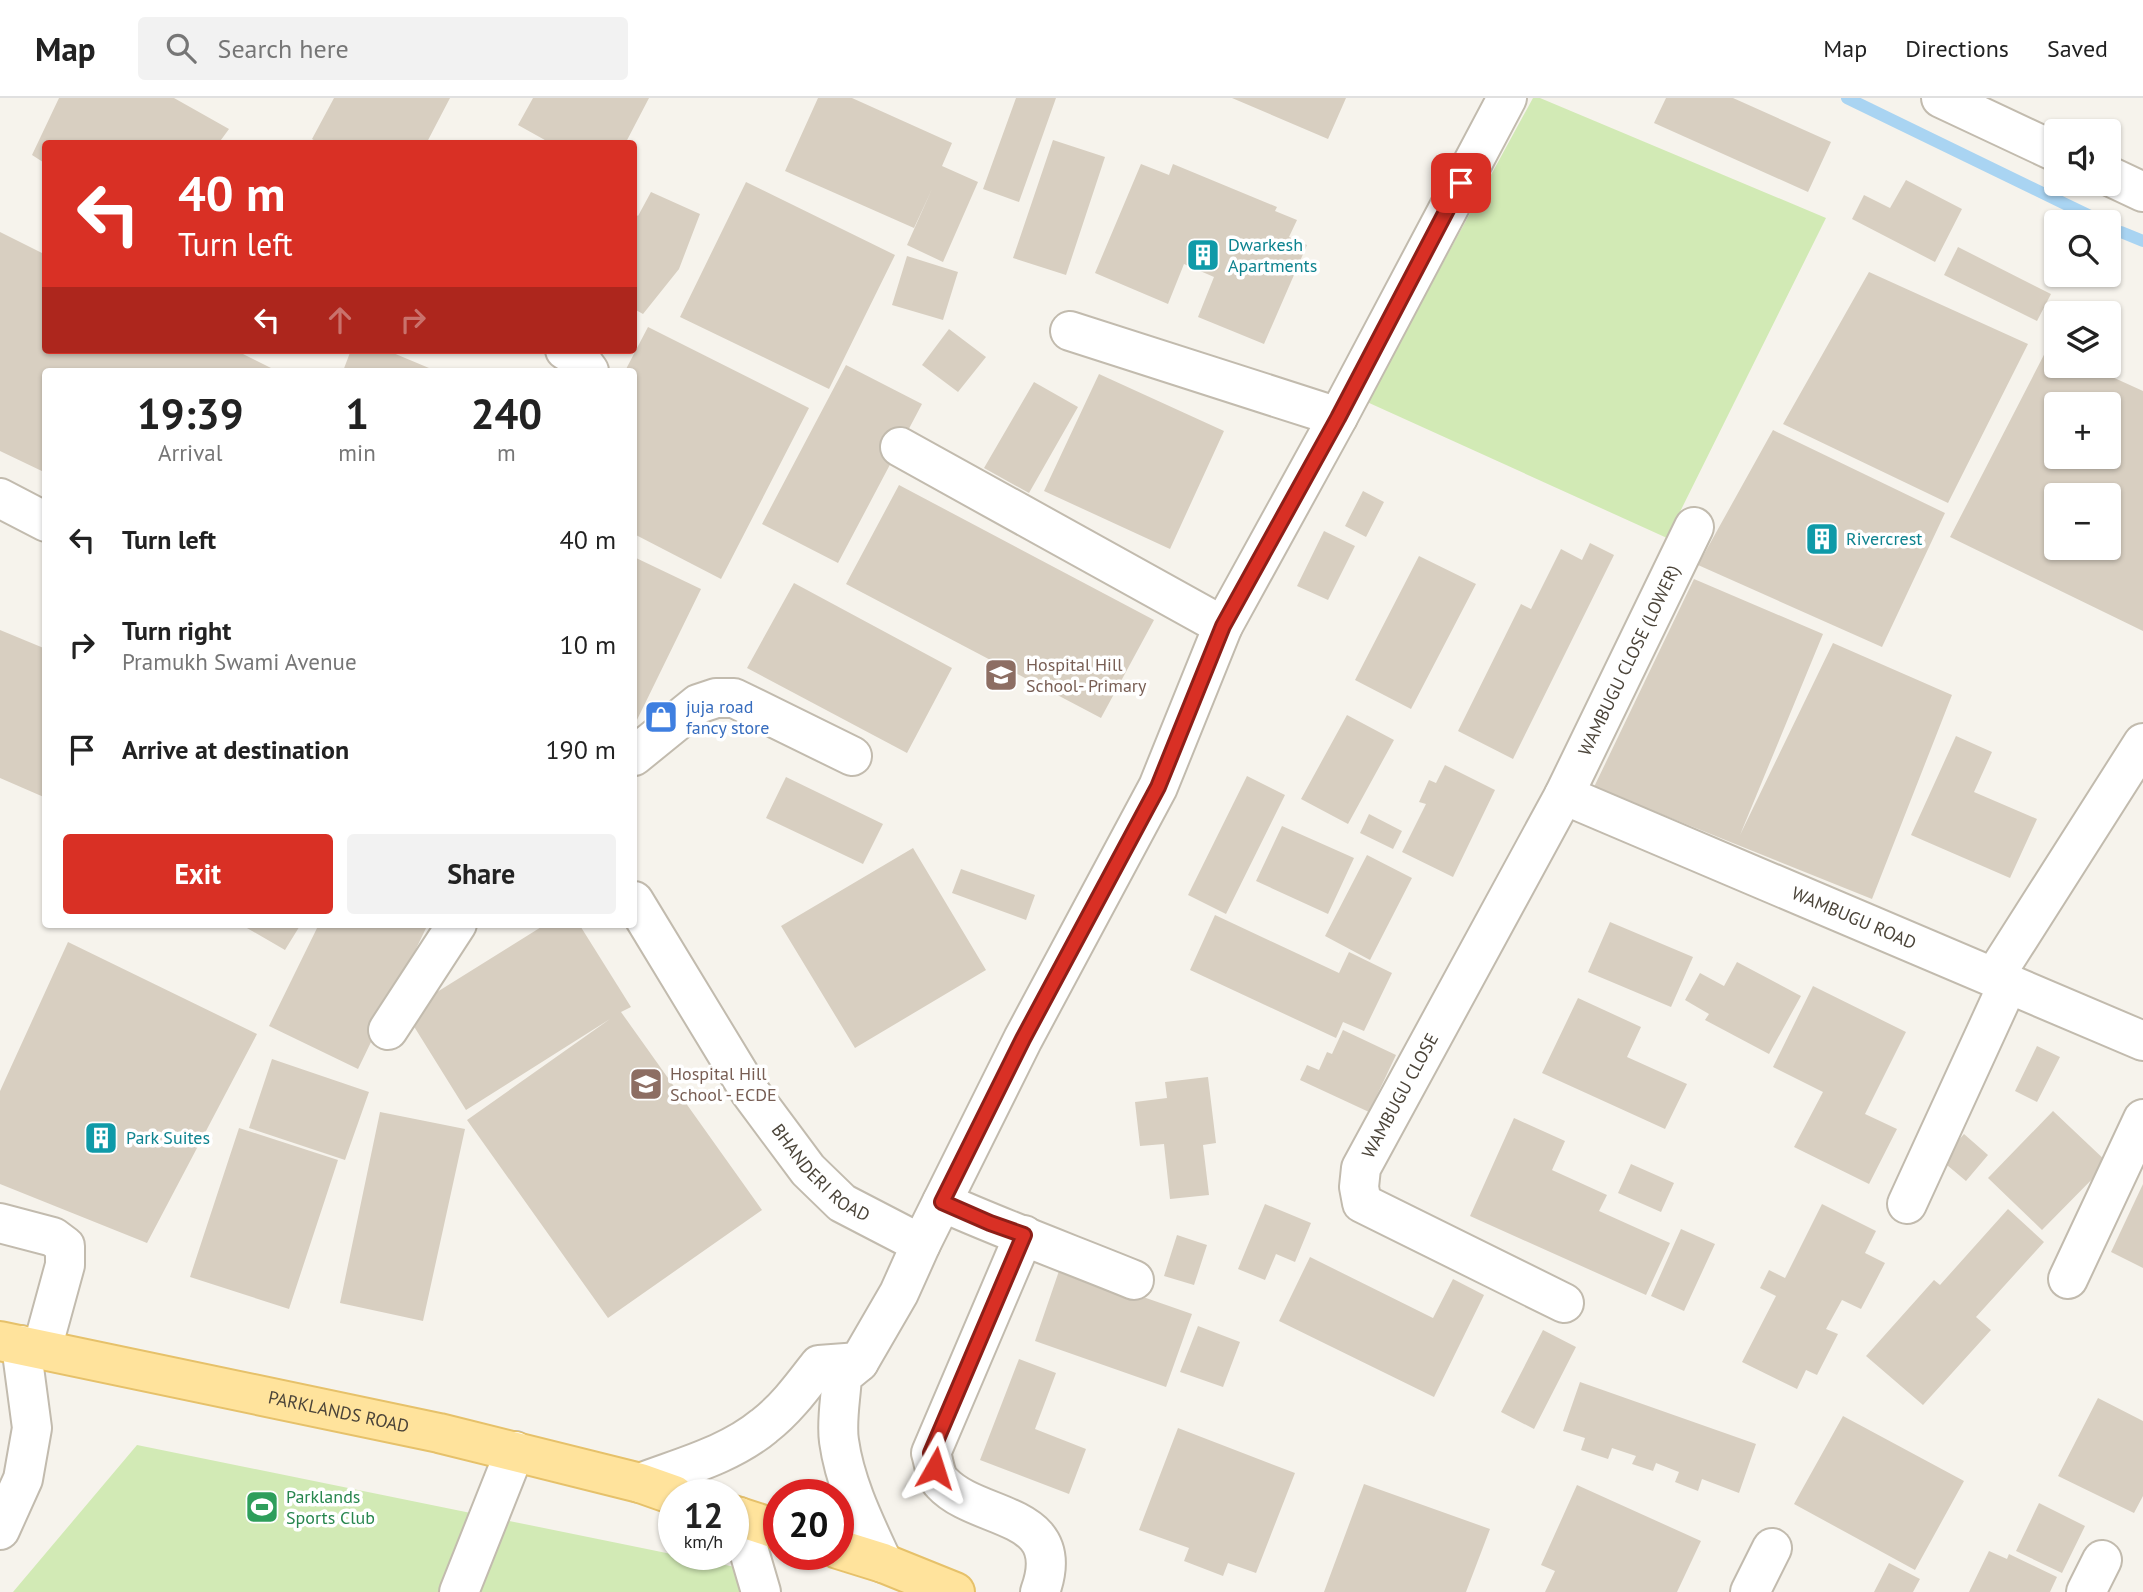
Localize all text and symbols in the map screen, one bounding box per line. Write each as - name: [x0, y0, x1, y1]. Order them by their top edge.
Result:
- search box: [138, 17, 628, 80]
- text: Map: [35, 27, 96, 70]
- icon: search: [162, 29, 200, 67]
- text: Search here: [218, 32, 349, 65]
- text: Map: [1823, 33, 1867, 64]
- text: Directions: [1905, 33, 2009, 64]
- text: Saved: [2047, 33, 2108, 64]
- map controls: [2044, 119, 2121, 560]
- button: sound: [2044, 119, 2121, 196]
- pin: [1431, 153, 1491, 213]
- text: 40 m: [178, 161, 285, 225]
- icon: arrive: [1442, 164, 1480, 202]
- icon: left: [63, 168, 154, 259]
- button: search: [2044, 210, 2121, 287]
- text: Turn left: [178, 223, 293, 265]
- place label: Dwarkesh Apartments: [1228, 233, 1317, 277]
- building icon: Dwarkesh Apartments: [1184, 236, 1222, 274]
- icon: left: [248, 301, 286, 339]
- icon: ahead: [321, 301, 359, 339]
- icon: right: [394, 301, 432, 339]
- button: layers: [2044, 301, 2121, 378]
- text: 19:39: [137, 386, 243, 441]
- text: 1: [345, 386, 369, 441]
- text: 240: [471, 386, 542, 441]
- button: +: [2044, 392, 2121, 469]
- text: Arrival: [158, 438, 222, 467]
- text: min: [338, 438, 376, 467]
- text: m: [497, 438, 516, 467]
- button: −: [2044, 483, 2121, 560]
- building icon: Rivercrest: [1803, 520, 1841, 558]
- icon: left: [63, 521, 101, 559]
- text: Turn left: [122, 523, 216, 556]
- text: 40 m: [560, 523, 616, 556]
- place label: Rivercrest: [1846, 527, 1922, 550]
- street label: WAMBUGU CLOSE (LOWER): [1573, 561, 1685, 759]
- text: Turn right: [122, 614, 231, 647]
- icon: right: [63, 626, 101, 664]
- text: 10 m: [560, 628, 616, 661]
- text: Pramukh Swami Avenue: [122, 647, 357, 676]
- place label: Hospital Hill School- Primary: [1026, 653, 1147, 697]
- school or university icon: Hospital Hill School- Primary: [982, 656, 1020, 694]
- place label: juja road fancy store: [686, 695, 769, 739]
- shop icon: juja road fancy store: [642, 698, 680, 736]
- icon: arrive: [63, 731, 101, 769]
- text: Arrive at destination: [122, 733, 349, 766]
- text: 190 m: [545, 733, 616, 766]
- button: Exit: [63, 834, 333, 914]
- button: Share: [347, 834, 616, 914]
- street label: WAMBUGU ROAD: [1788, 881, 1920, 954]
- street label: WAMBUGU CLOSE: [1357, 1029, 1443, 1162]
- place label: Hospital Hill School - ECDE: [670, 1062, 777, 1106]
- school or university icon: Hospital Hill School - ECDE: [627, 1065, 665, 1103]
- building icon: Park Suites: [82, 1119, 120, 1157]
- street label: BHANDERI ROAD: [767, 1119, 874, 1226]
- place label: Park Suites: [126, 1126, 210, 1149]
- street label: PARKLANDS ROAD: [266, 1386, 411, 1437]
- position arrow: [898, 1431, 972, 1505]
- speed limit sign: 20: [763, 1479, 854, 1570]
- place label: Parklands Sports Club: [286, 1485, 375, 1529]
- sports icon: Parklands Sports Club: [243, 1488, 281, 1526]
- text: 12: [684, 1492, 723, 1538]
- text: km/h: [684, 1530, 723, 1553]

